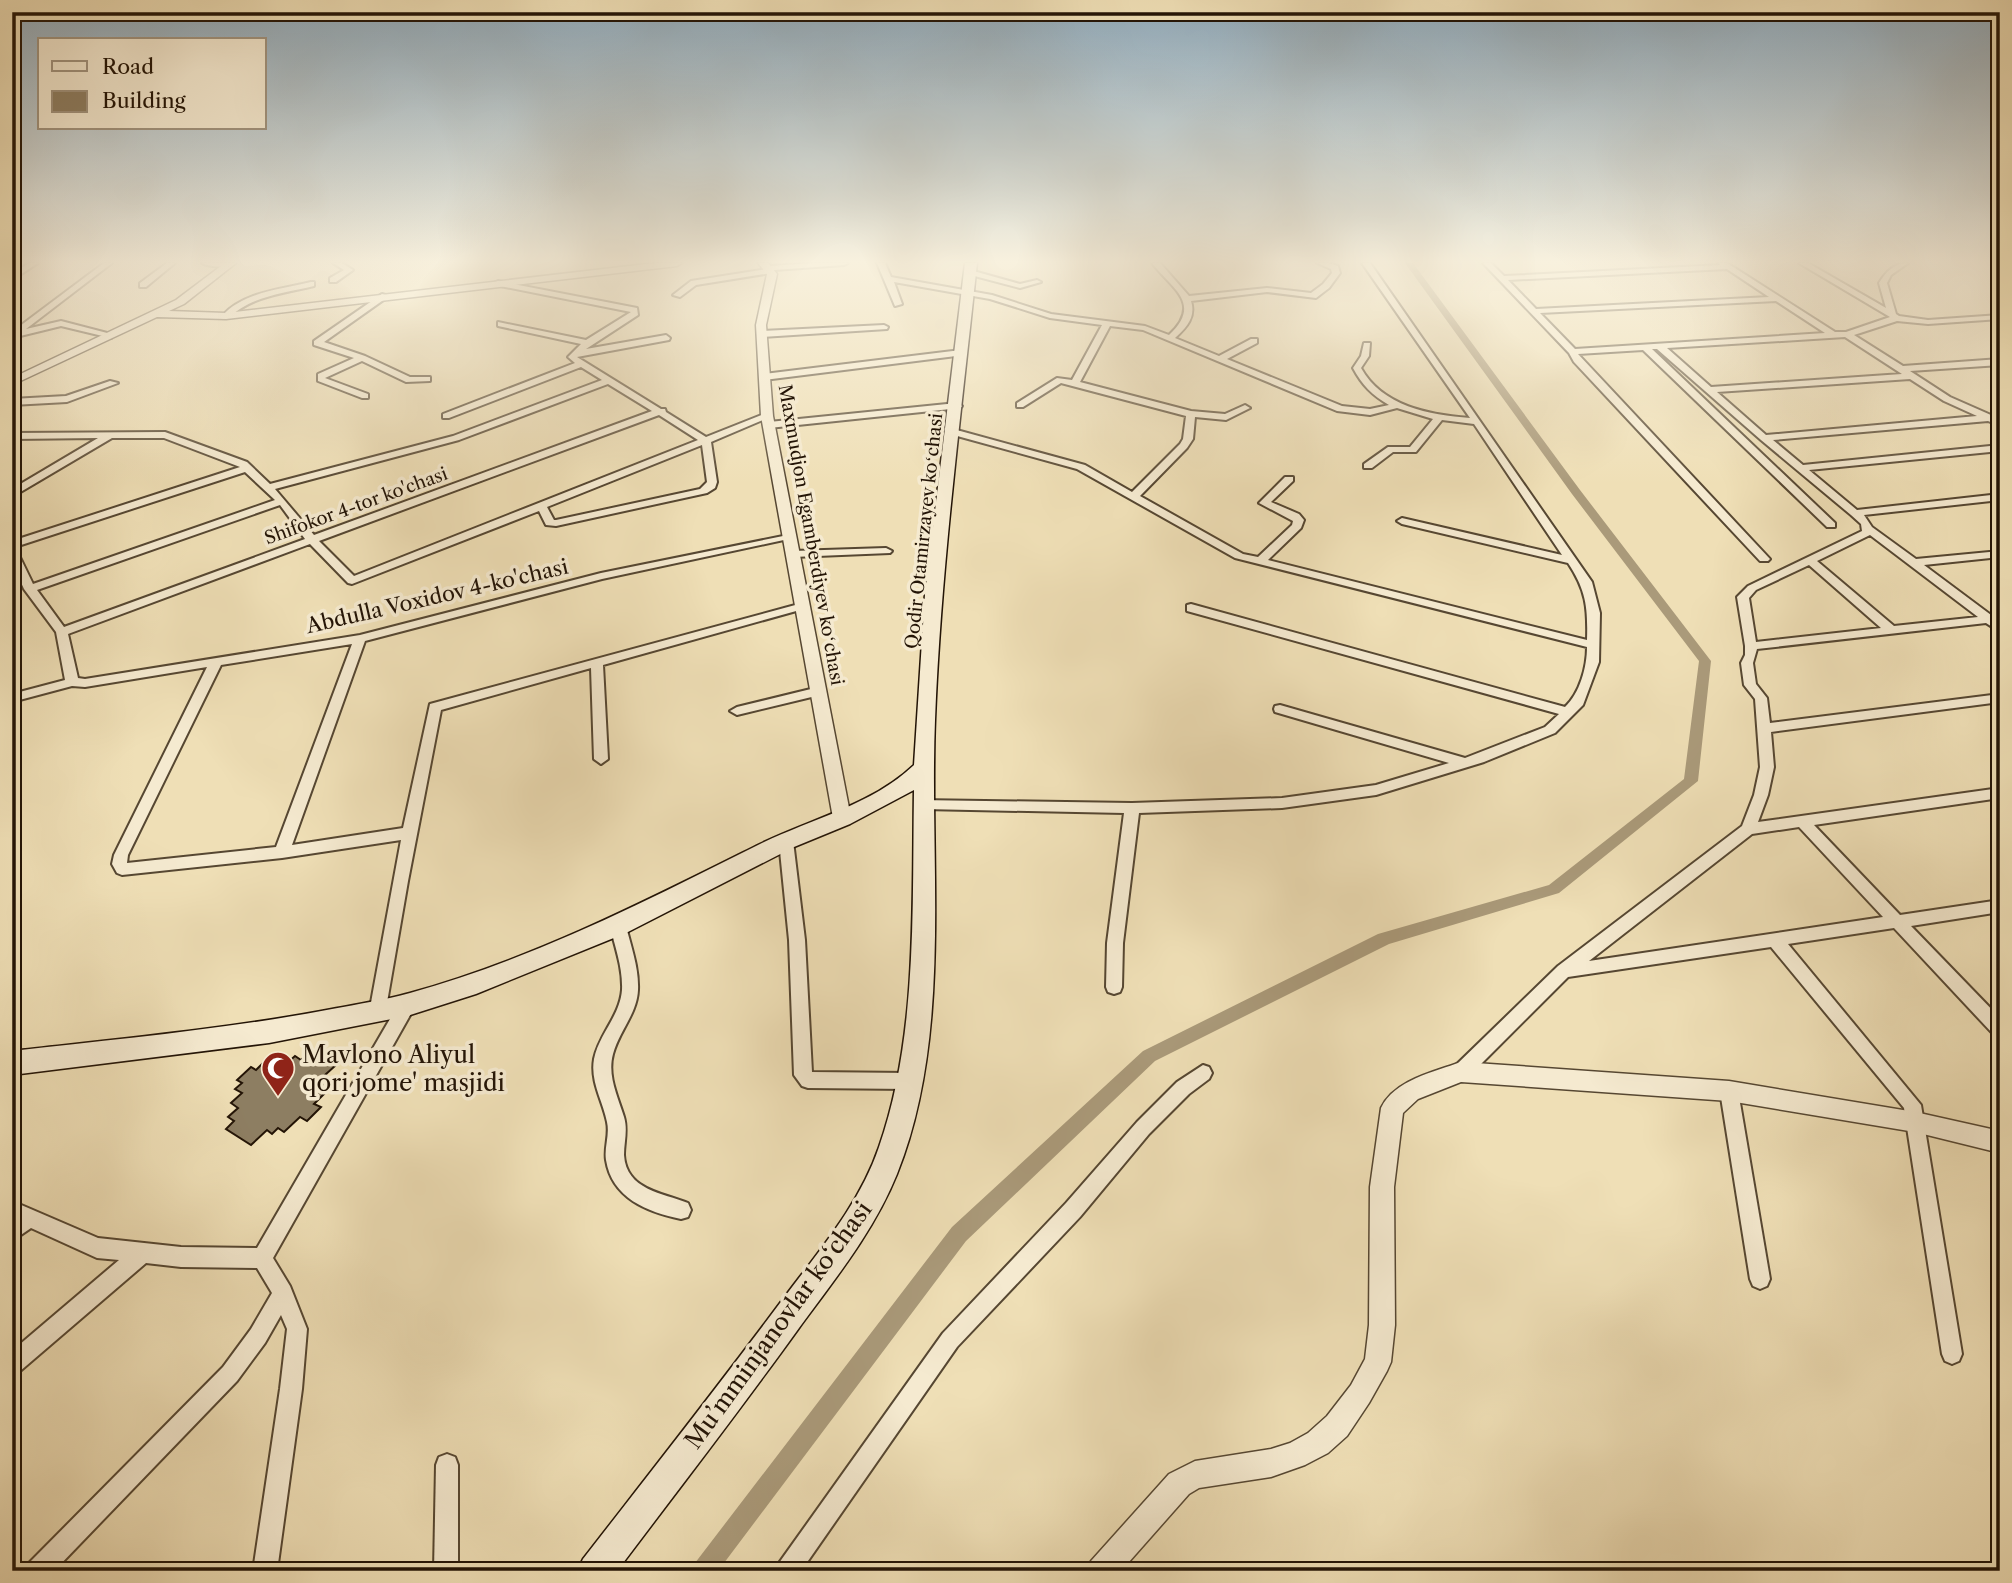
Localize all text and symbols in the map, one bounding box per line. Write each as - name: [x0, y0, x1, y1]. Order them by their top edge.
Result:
- legend: [38, 38, 266, 130]
- text: Road: [102, 54, 154, 79]
- text: Building: [102, 88, 187, 113]
- street label: Maxmudjon Egamberdiyev koʻchasi: [774, 383, 848, 688]
- street label: Qodir Otamirzayev koʻchasi: [901, 412, 947, 650]
- street label: Shifokor 4-tor ko'chasi: [261, 462, 451, 549]
- street label: Abdulla Voxidov 4-ko'chasi: [303, 554, 570, 639]
- place label: Mavlono Aliyul qori jome' masjidi: [302, 1040, 505, 1097]
- mosque icon: Mavlono Aliyul qori jome' masjidi: [259, 1049, 297, 1098]
- street label: Mu’mminjanovlar ko‘chasi: [678, 1196, 878, 1454]

